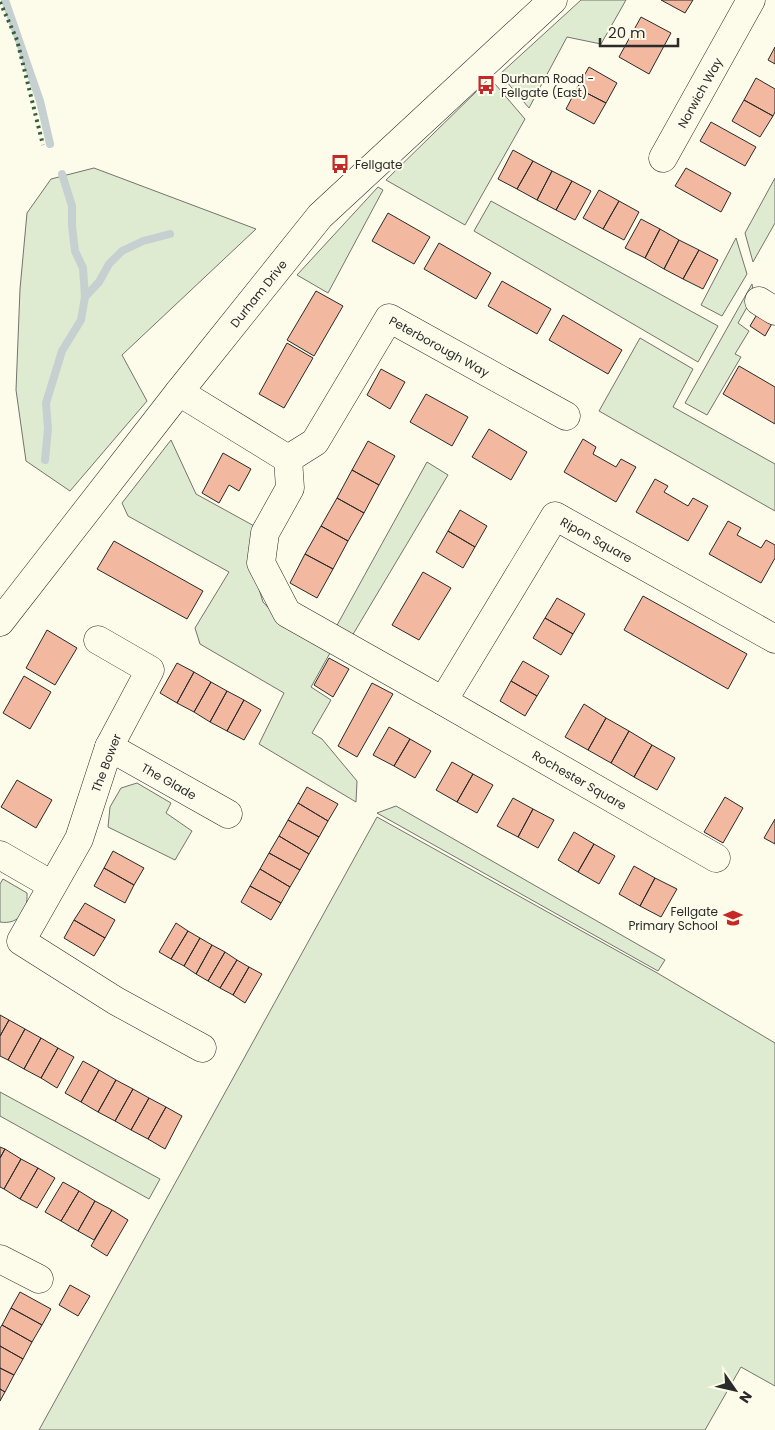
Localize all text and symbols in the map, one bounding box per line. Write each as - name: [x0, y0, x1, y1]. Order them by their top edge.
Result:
- scale bar: [600, 15, 678, 47]
- text: 20 m: [608, 22, 646, 43]
- street label: Norwich Way: [673, 54, 726, 131]
- place label: Durham Road - Fellgate (East): [501, 70, 594, 101]
- bus stop icon: Durham Road - Fellgate (East): [475, 74, 497, 96]
- bus stop icon: Fellgate: [329, 153, 351, 175]
- place label: Fellgate: [355, 156, 402, 173]
- street label: Durham Drive: [226, 256, 290, 331]
- street label: Peterborough Way: [386, 311, 493, 381]
- street label: Ripon Square: [558, 512, 636, 566]
- street label: The Bower: [87, 731, 125, 795]
- street label: Rochester Square: [529, 746, 630, 813]
- street label: The Glade: [138, 759, 200, 803]
- place label: Fellgate Primary School: [628, 903, 718, 934]
- school or university icon: Fellgate Primary School: [722, 907, 744, 929]
- north arrow: [710, 1365, 760, 1415]
- text: N: [735, 1387, 757, 1407]

